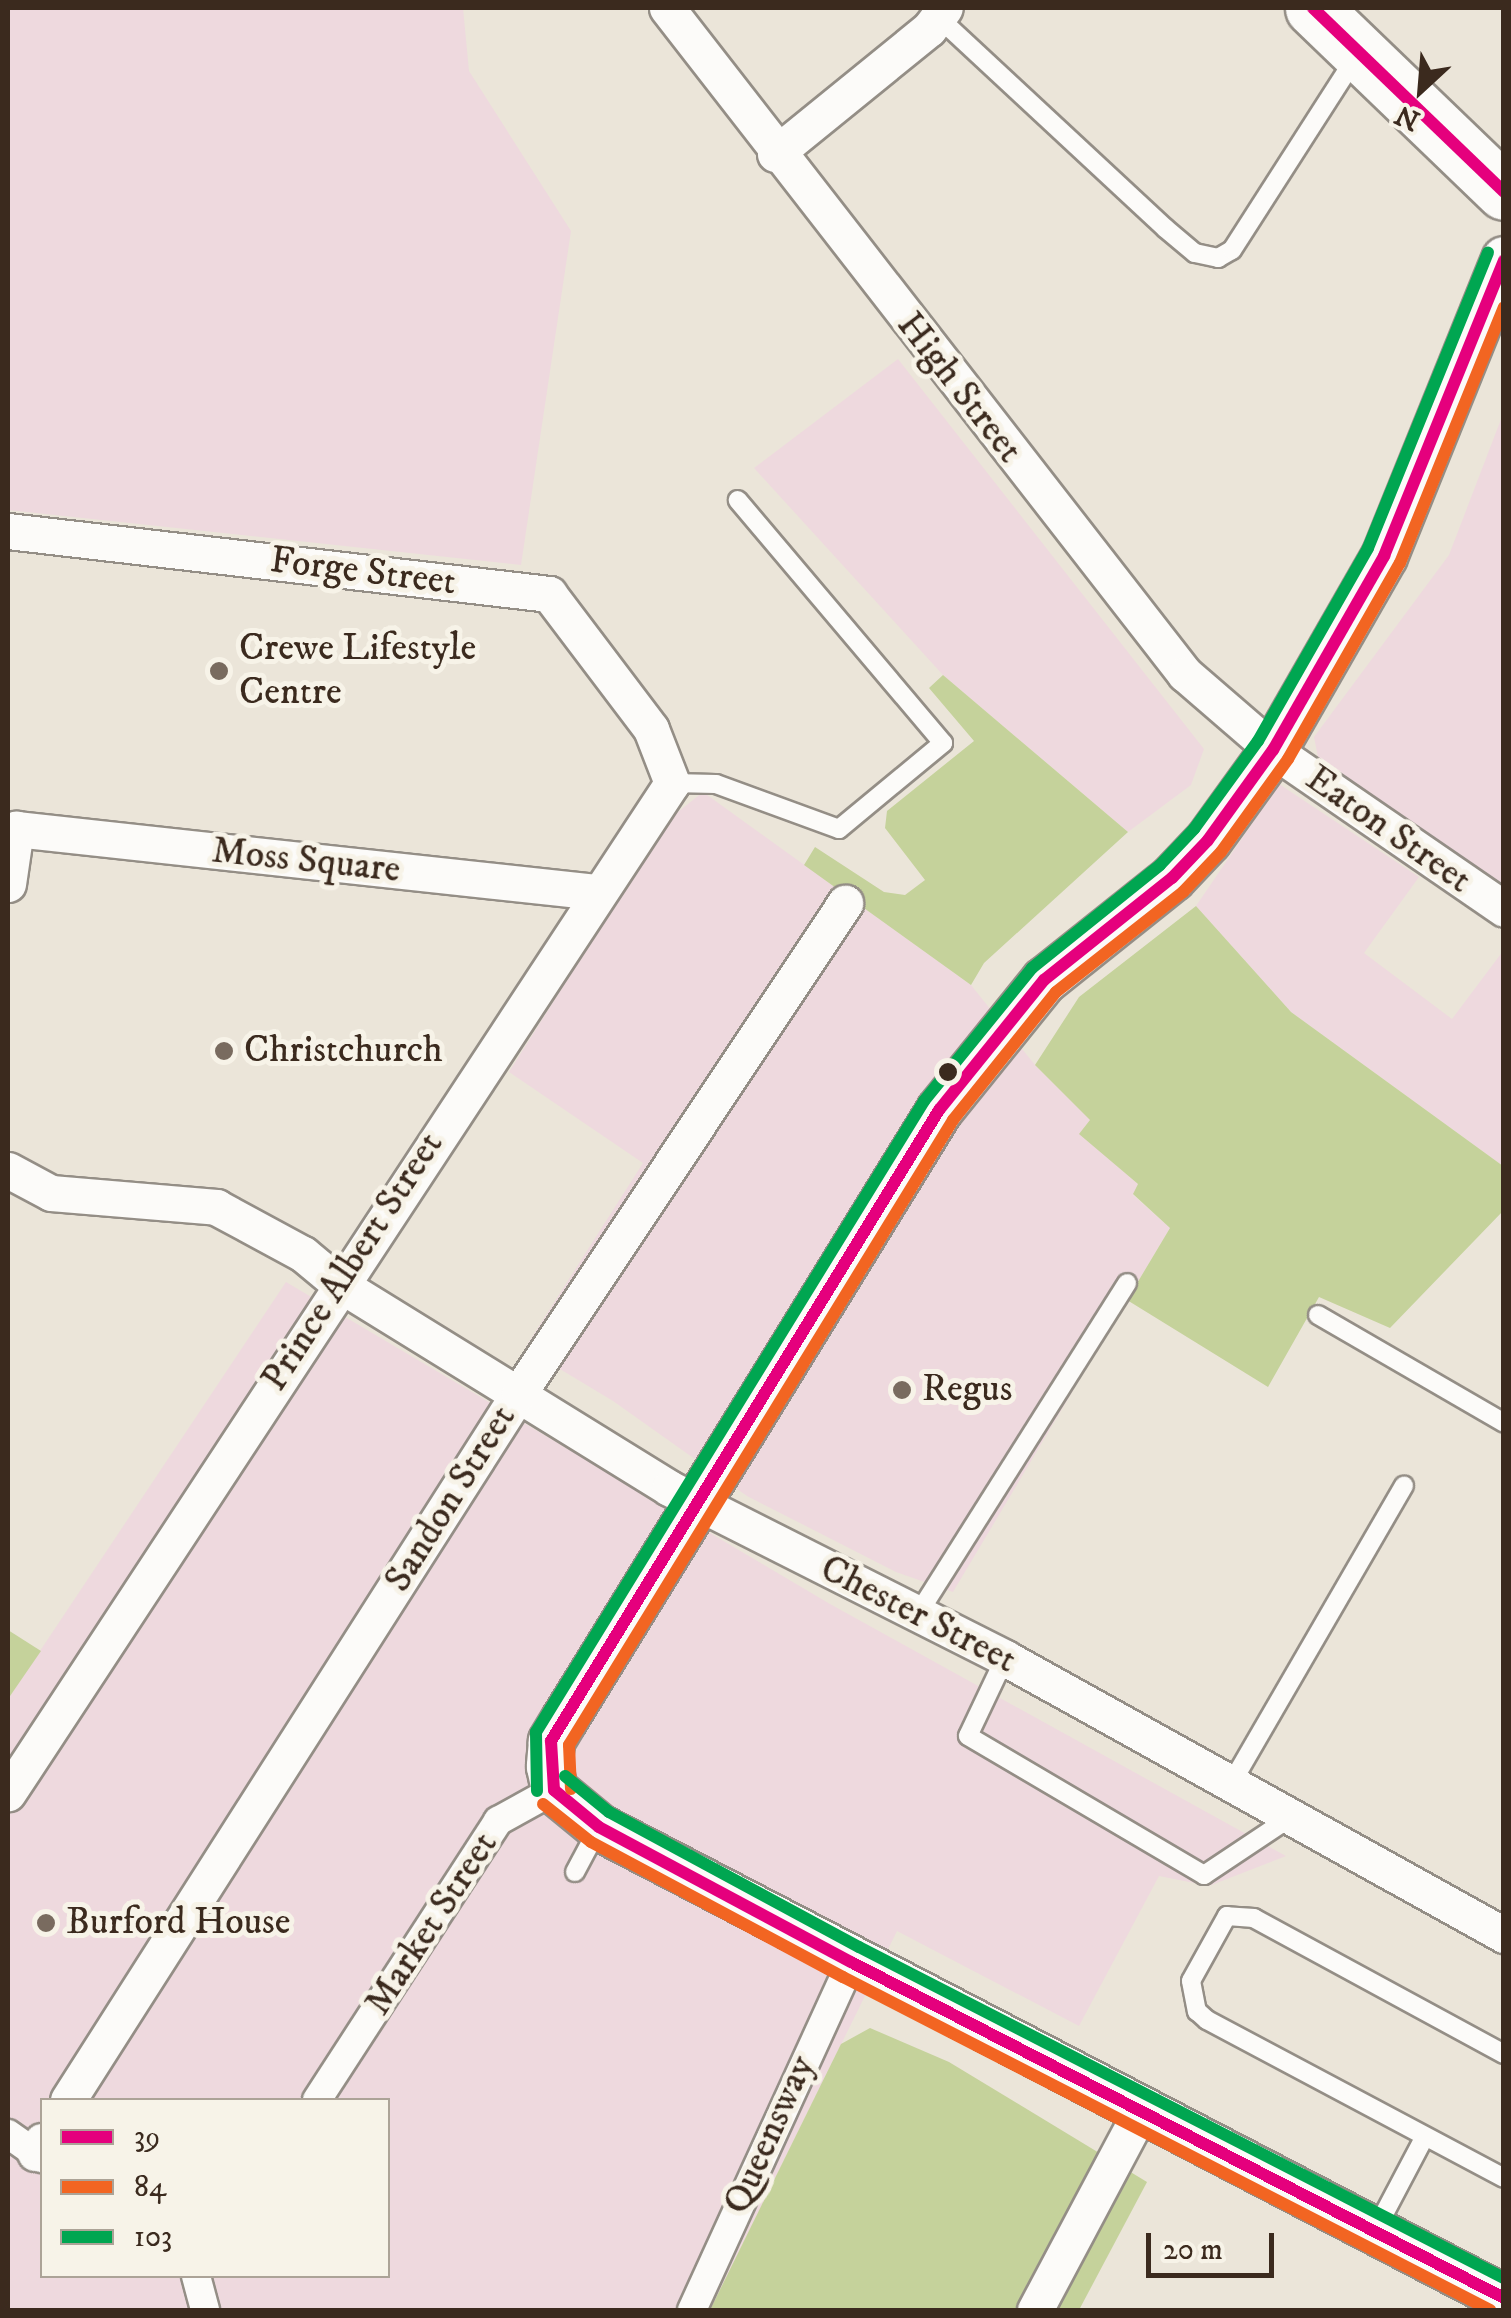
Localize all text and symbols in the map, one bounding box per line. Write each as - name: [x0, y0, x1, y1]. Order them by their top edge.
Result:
- north arrow: [1371, 40, 1471, 140]
- text: N: [1390, 97, 1426, 138]
- street label: High Street: [886, 304, 1032, 472]
- street label: Forge Street: [268, 538, 458, 606]
- place label: Crewe Lifestyle Centre: [239, 626, 476, 716]
- marker: Crewe Lifestyle Centre: [208, 660, 230, 682]
- street label: Eaton Street: [1296, 756, 1480, 904]
- street label: Moss Square: [209, 828, 403, 894]
- place label: Christchurch: [244, 1028, 443, 1074]
- marker: Christchurch: [213, 1040, 235, 1062]
- unlabelled marker: [938, 1062, 958, 1082]
- street label: Prince Albert Street: [252, 1124, 454, 1400]
- place label: Regus: [922, 1367, 1012, 1413]
- marker: Regus: [891, 1379, 913, 1401]
- street label: Sandon Street: [376, 1397, 526, 1601]
- street label: Chester Street: [813, 1546, 1023, 1684]
- street label: Market Street: [356, 1824, 508, 2024]
- place label: Burford House: [66, 1900, 291, 1946]
- marker: Burford House: [35, 1912, 57, 1934]
- street label: Queensway: [715, 2049, 825, 2221]
- legend: [40, 2098, 390, 2278]
- text: 39: [134, 2119, 160, 2156]
- text: 84: [134, 2169, 166, 2206]
- scale bar: [1151, 2213, 1278, 2275]
- text: 103: [134, 2219, 172, 2256]
- text: 20 m: [1163, 2232, 1223, 2269]

